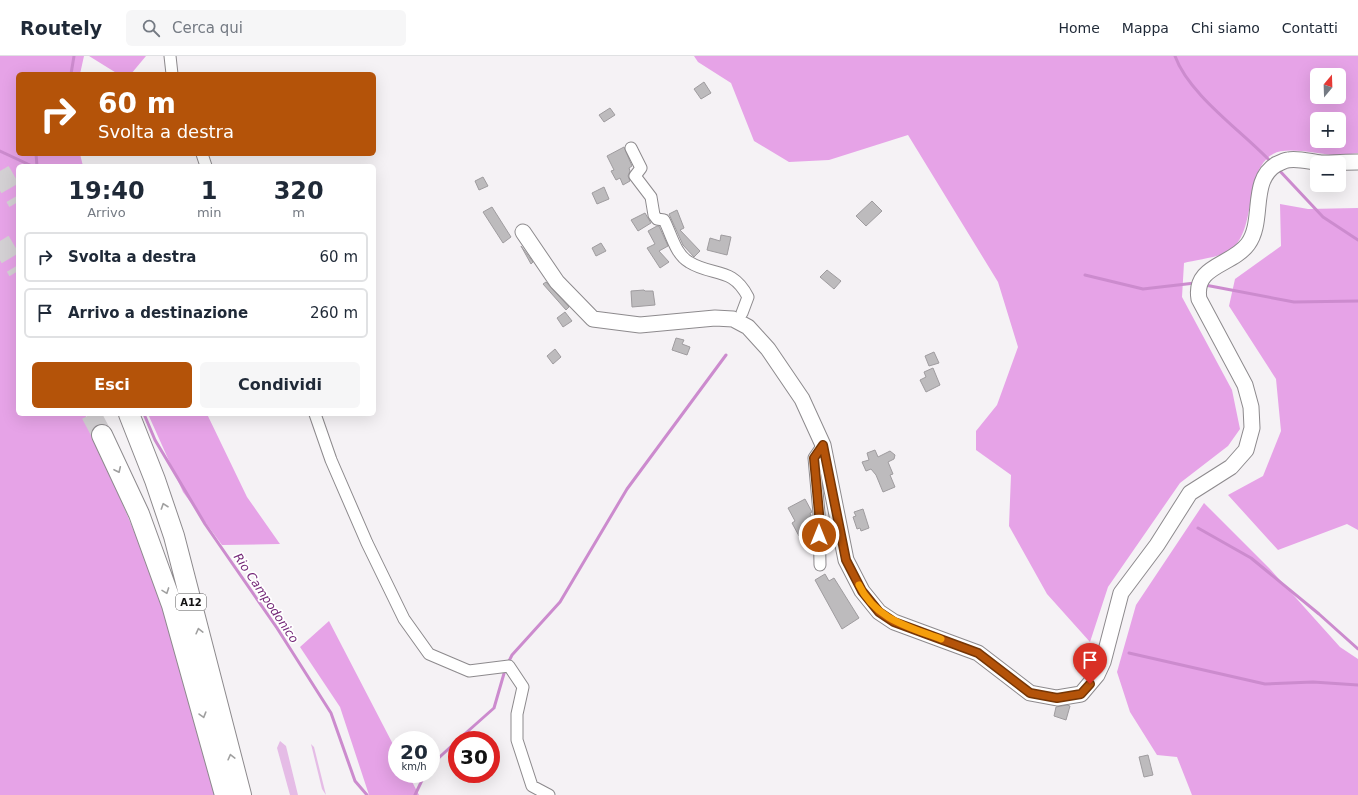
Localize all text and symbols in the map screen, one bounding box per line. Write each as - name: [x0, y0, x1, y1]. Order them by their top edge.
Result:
- search box: [126, 10, 406, 46]
- text: Routely: [20, 17, 102, 39]
- icon: search: [140, 17, 162, 39]
- text: Cerca qui: [172, 19, 243, 37]
- text: Home: [1059, 20, 1100, 36]
- text: Mappa: [1122, 20, 1169, 36]
- text: Chi siamo: [1191, 20, 1260, 36]
- text: Contatti: [1282, 20, 1338, 36]
- north arrow: [1310, 68, 1346, 104]
- map controls: [1310, 68, 1346, 192]
- text: 60 m: [98, 87, 176, 120]
- icon: right: [32, 88, 84, 140]
- button: +: [1310, 112, 1346, 148]
- text: Svolta a destra: [98, 121, 234, 142]
- button: −: [1310, 156, 1346, 192]
- text: 19:40: [68, 177, 145, 205]
- text: 1: [201, 177, 217, 205]
- text: 320: [274, 177, 324, 205]
- text: Arrivo: [87, 205, 126, 220]
- text: min: [197, 205, 221, 220]
- text: m: [292, 205, 305, 220]
- icon: right: [34, 246, 56, 268]
- text: Svolta a destra: [68, 248, 196, 266]
- text: 60 m: [320, 248, 358, 266]
- icon: arrive: [34, 302, 56, 324]
- text: Arrivo a destinazione: [68, 304, 248, 322]
- text: 260 m: [310, 304, 358, 322]
- button: Esci: [32, 362, 192, 408]
- button: Condividi: [200, 362, 360, 408]
- one-way arrow: [113, 466, 121, 473]
- one-way arrow: [160, 503, 169, 510]
- position arrow: [798, 514, 840, 556]
- water label: Rio Campodonico: [231, 551, 301, 645]
- one-way arrow: [162, 587, 170, 594]
- road number: A12: [176, 594, 206, 610]
- one-way arrow: [195, 628, 203, 635]
- pin: [1073, 643, 1107, 684]
- icon: arrive: [1079, 649, 1101, 671]
- one-way arrow: [198, 712, 207, 719]
- speed limit sign: 30: [448, 731, 500, 783]
- text: 20: [400, 740, 428, 764]
- one-way arrow: [227, 754, 235, 761]
- text: km/h: [401, 761, 427, 772]

